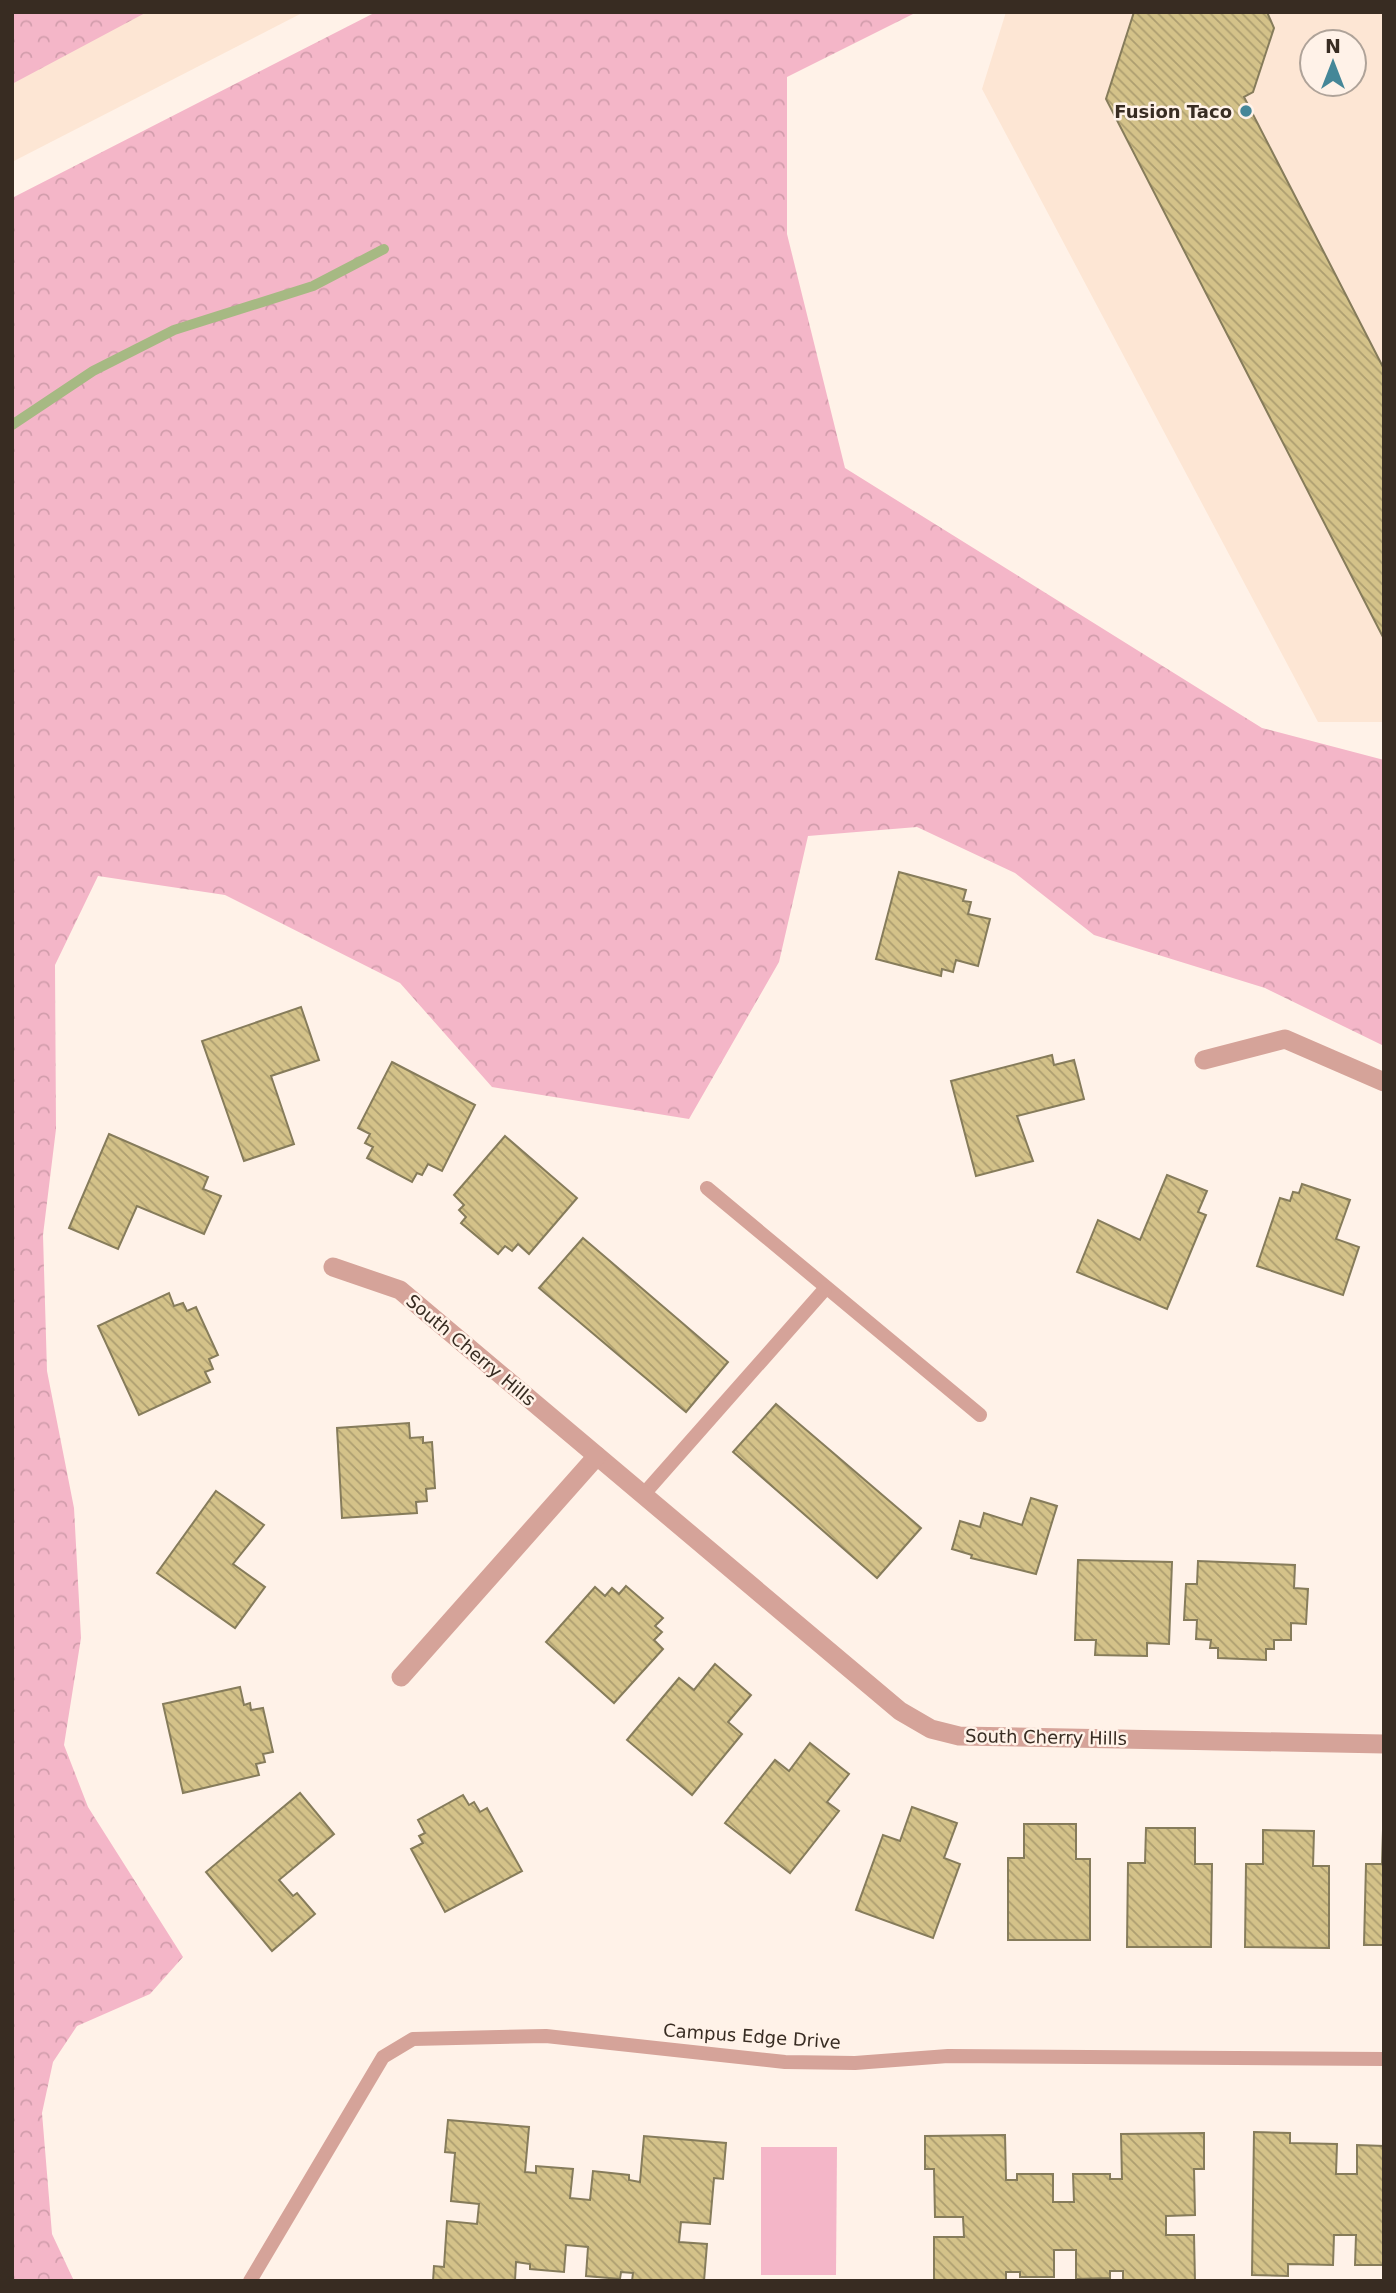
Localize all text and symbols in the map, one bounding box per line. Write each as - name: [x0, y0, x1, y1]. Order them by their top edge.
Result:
- north arrow: [1298, 28, 1368, 98]
- text: N: [1325, 35, 1341, 57]
- place label: Fusion Taco: [1114, 101, 1232, 122]
- marker: Fusion Taco: [1238, 103, 1254, 119]
- street label: South Cherry Hills: [402, 1290, 540, 1410]
- street label: South Cherry Hills: [965, 1725, 1127, 1749]
- street label: Campus Edge Drive: [662, 2019, 842, 2053]

